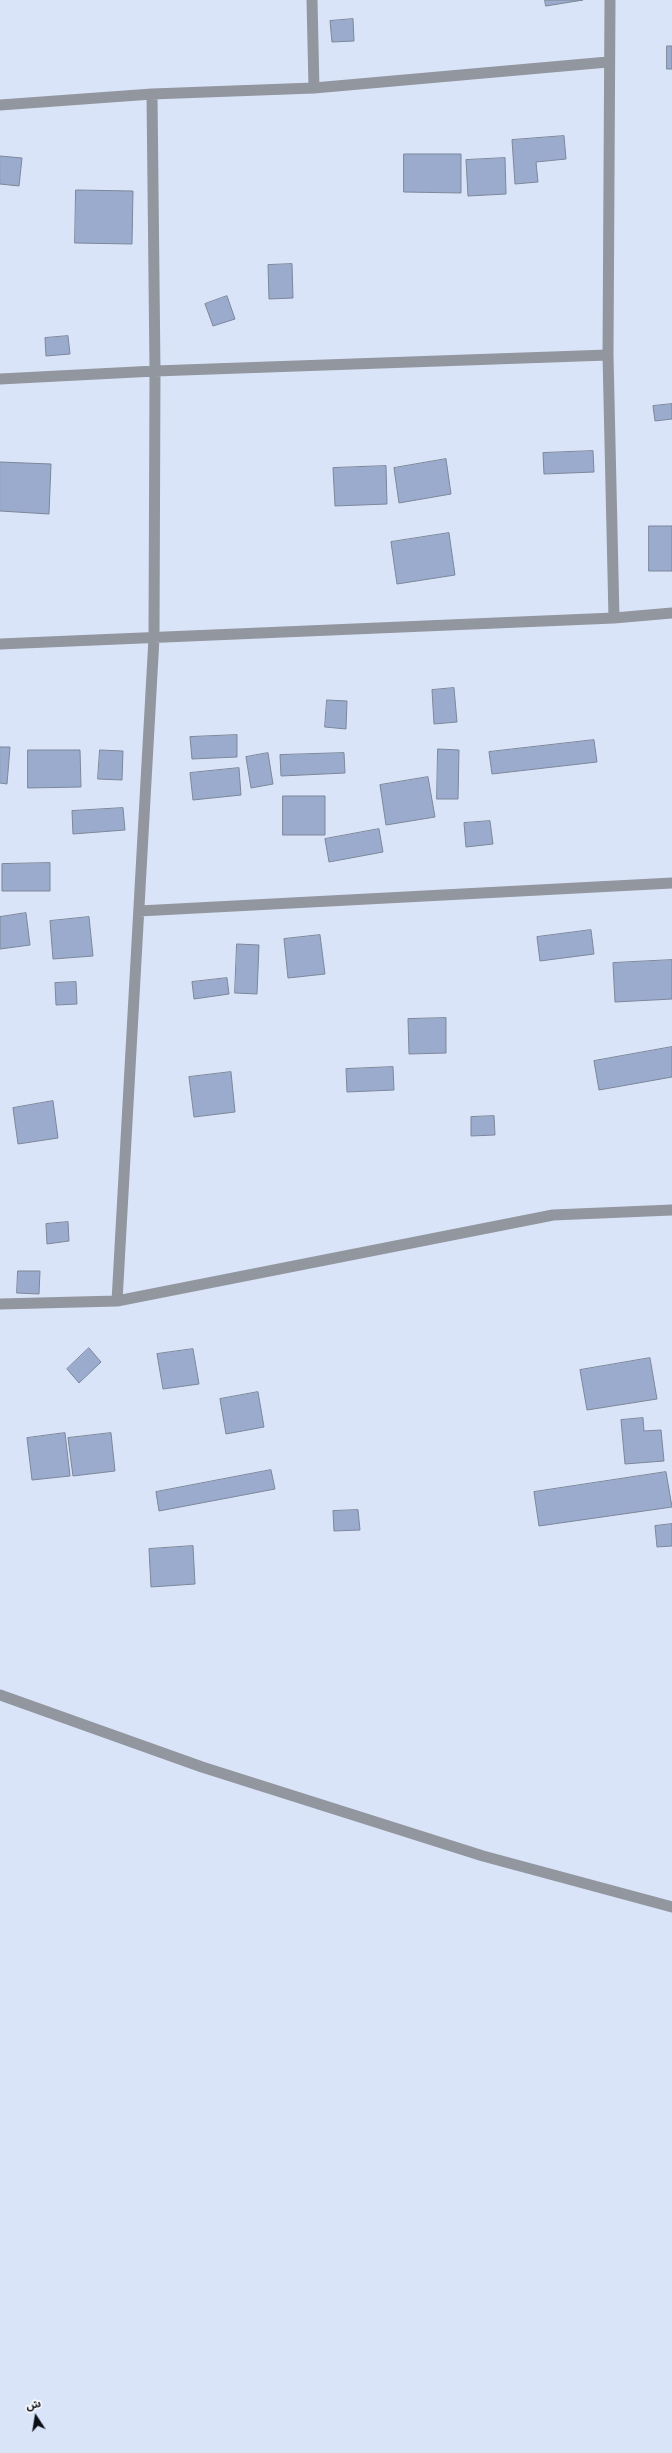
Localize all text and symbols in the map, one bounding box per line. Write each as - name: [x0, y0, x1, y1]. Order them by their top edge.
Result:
- text: ش: [24, 2396, 42, 2414]
- north arrow: [16, 2397, 56, 2437]

